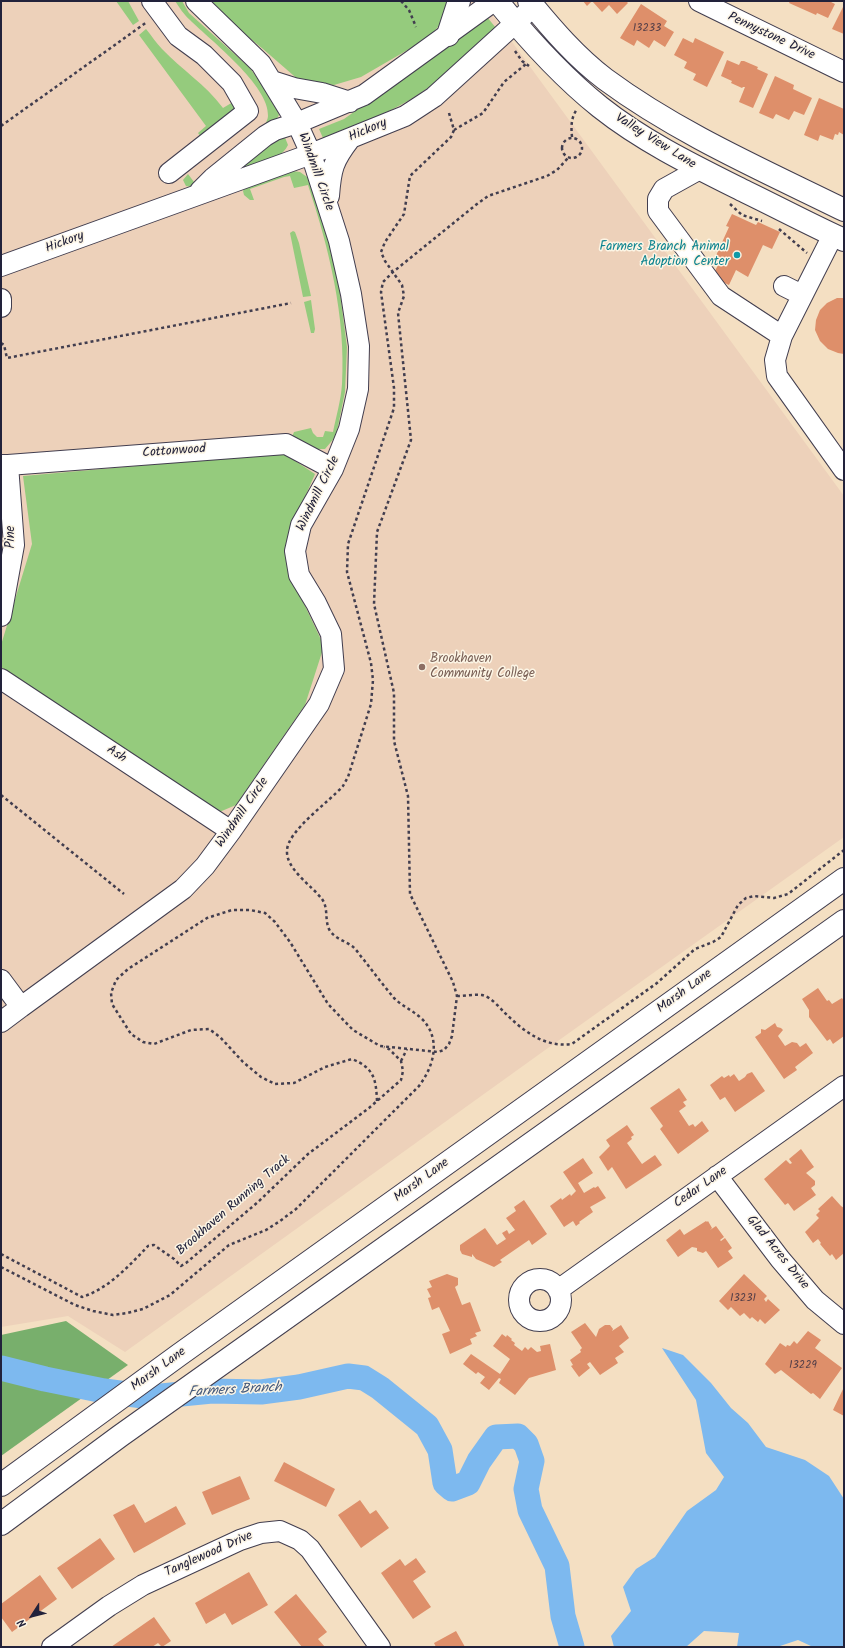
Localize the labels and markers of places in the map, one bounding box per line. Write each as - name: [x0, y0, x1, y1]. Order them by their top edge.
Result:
- place label: Farmers Branch Animal Adoption Center: [599, 240, 729, 271]
- marker: Farmers Branch Animal Adoption Center: [732, 250, 742, 260]
- place label: Brookhaven Community College: [430, 652, 535, 683]
- marker: Brookhaven Community College: [417, 662, 427, 672]

